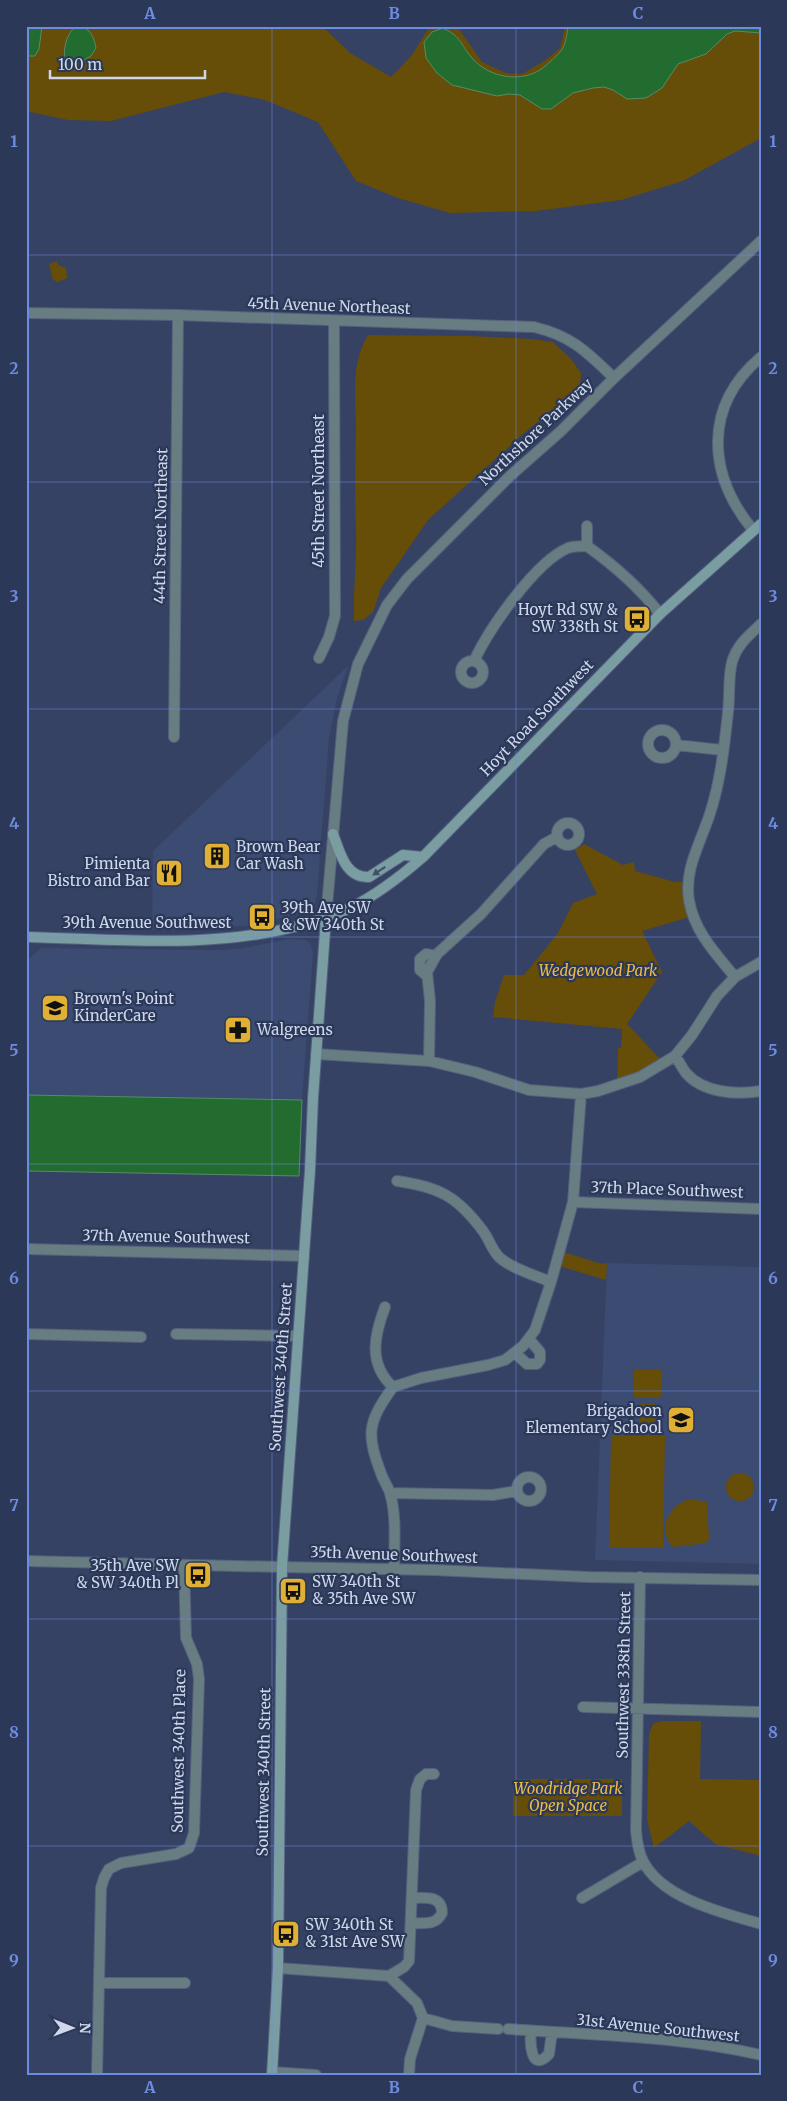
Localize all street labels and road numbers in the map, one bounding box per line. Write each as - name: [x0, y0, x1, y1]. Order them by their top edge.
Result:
- street label: 45th Avenue Northeast: [247, 293, 411, 318]
- street label: Northshore Parkway: [475, 374, 597, 489]
- street label: 45th Street Northeast: [309, 414, 328, 568]
- street label: 44th Street Northeast: [150, 448, 171, 604]
- street label: Hoyt Road Southwest: [476, 655, 597, 780]
- street label: 39th Avenue Southwest: [63, 913, 232, 932]
- street label: 37th Place Southwest: [590, 1177, 744, 1202]
- street label: 37th Avenue Southwest: [82, 1226, 250, 1247]
- street label: Southwest 340th Street: [265, 1282, 296, 1452]
- street label: 35th Avenue Southwest: [310, 1542, 478, 1567]
- street label: Southwest 338th Street: [613, 1591, 634, 1759]
- street label: Southwest 340th Place: [168, 1669, 189, 1833]
- street label: Southwest 340th Street: [253, 1687, 274, 1857]
- street label: 31st Avenue Southwest: [576, 2009, 741, 2046]

